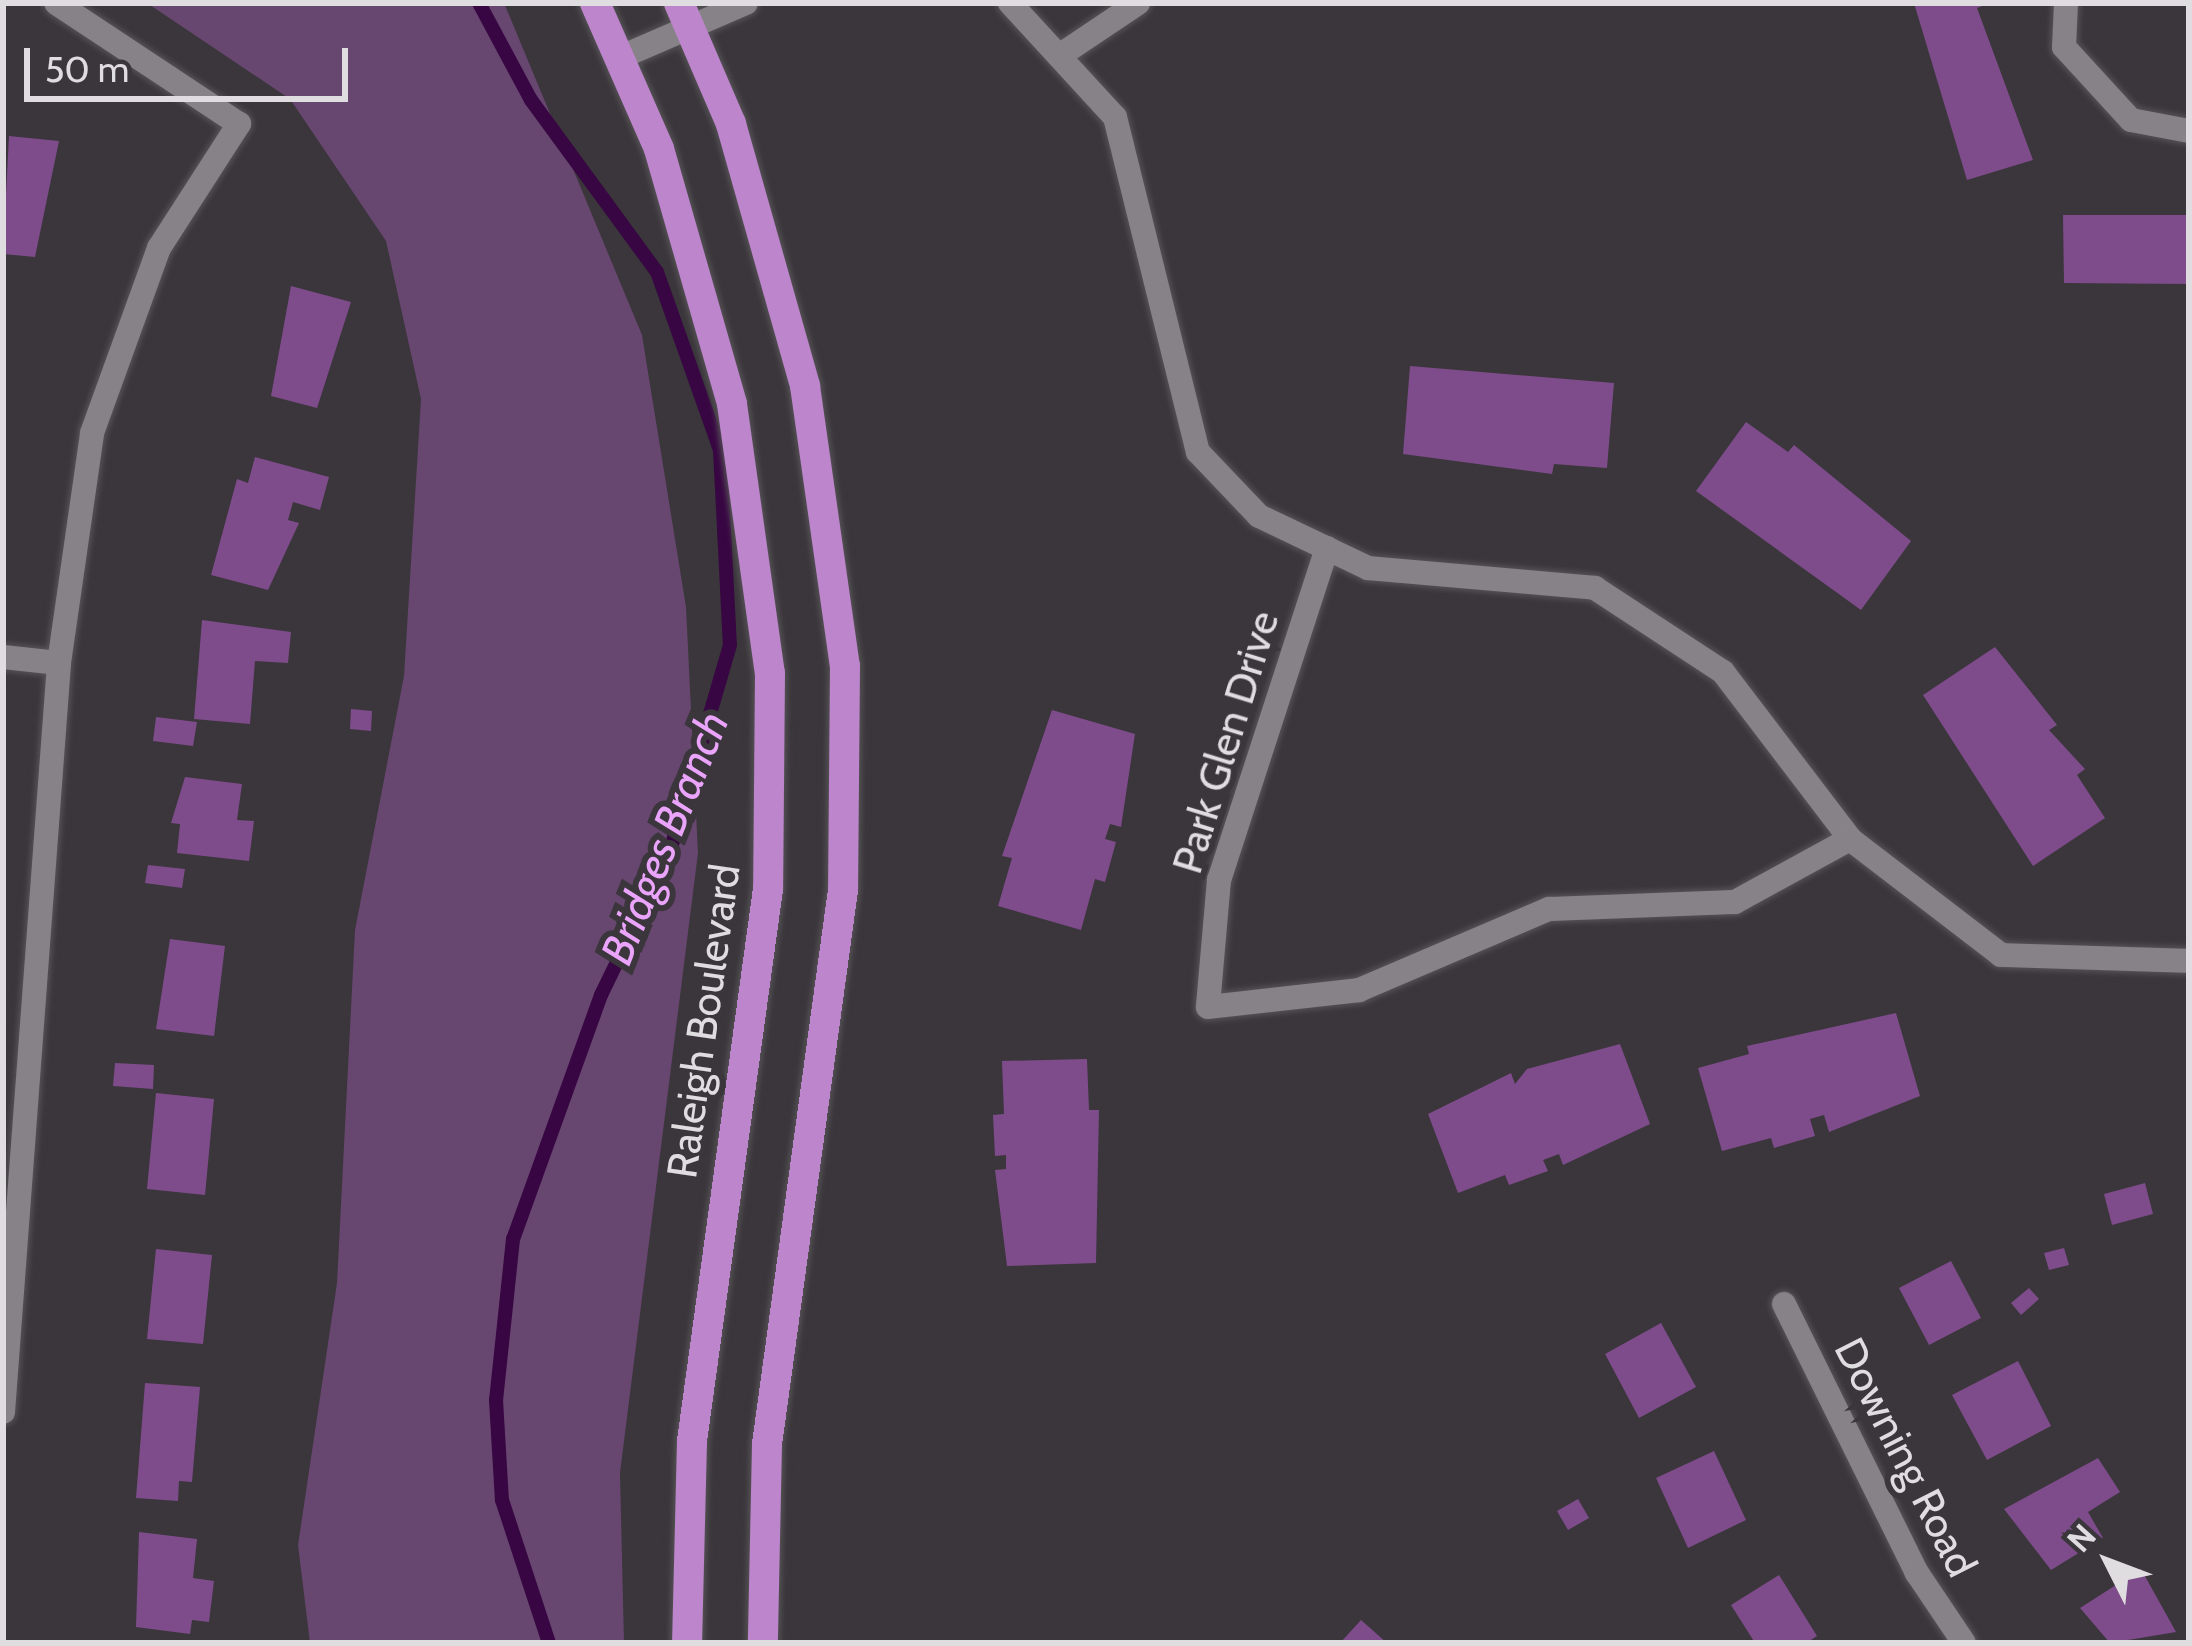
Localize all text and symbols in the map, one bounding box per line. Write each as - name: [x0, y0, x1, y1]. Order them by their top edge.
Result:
- scale bar: [30, 24, 354, 98]
- text: 50 m: [45, 47, 129, 91]
- street label: Park Glen Drive: [1161, 605, 1289, 879]
- water label: Bridges Branch: [590, 704, 740, 972]
- street label: Raleigh Boulevard: [656, 861, 750, 1181]
- street label: Downing Road: [1824, 1329, 1988, 1585]
- north arrow: [2048, 1502, 2168, 1622]
- text: N: [2059, 1516, 2104, 1560]

